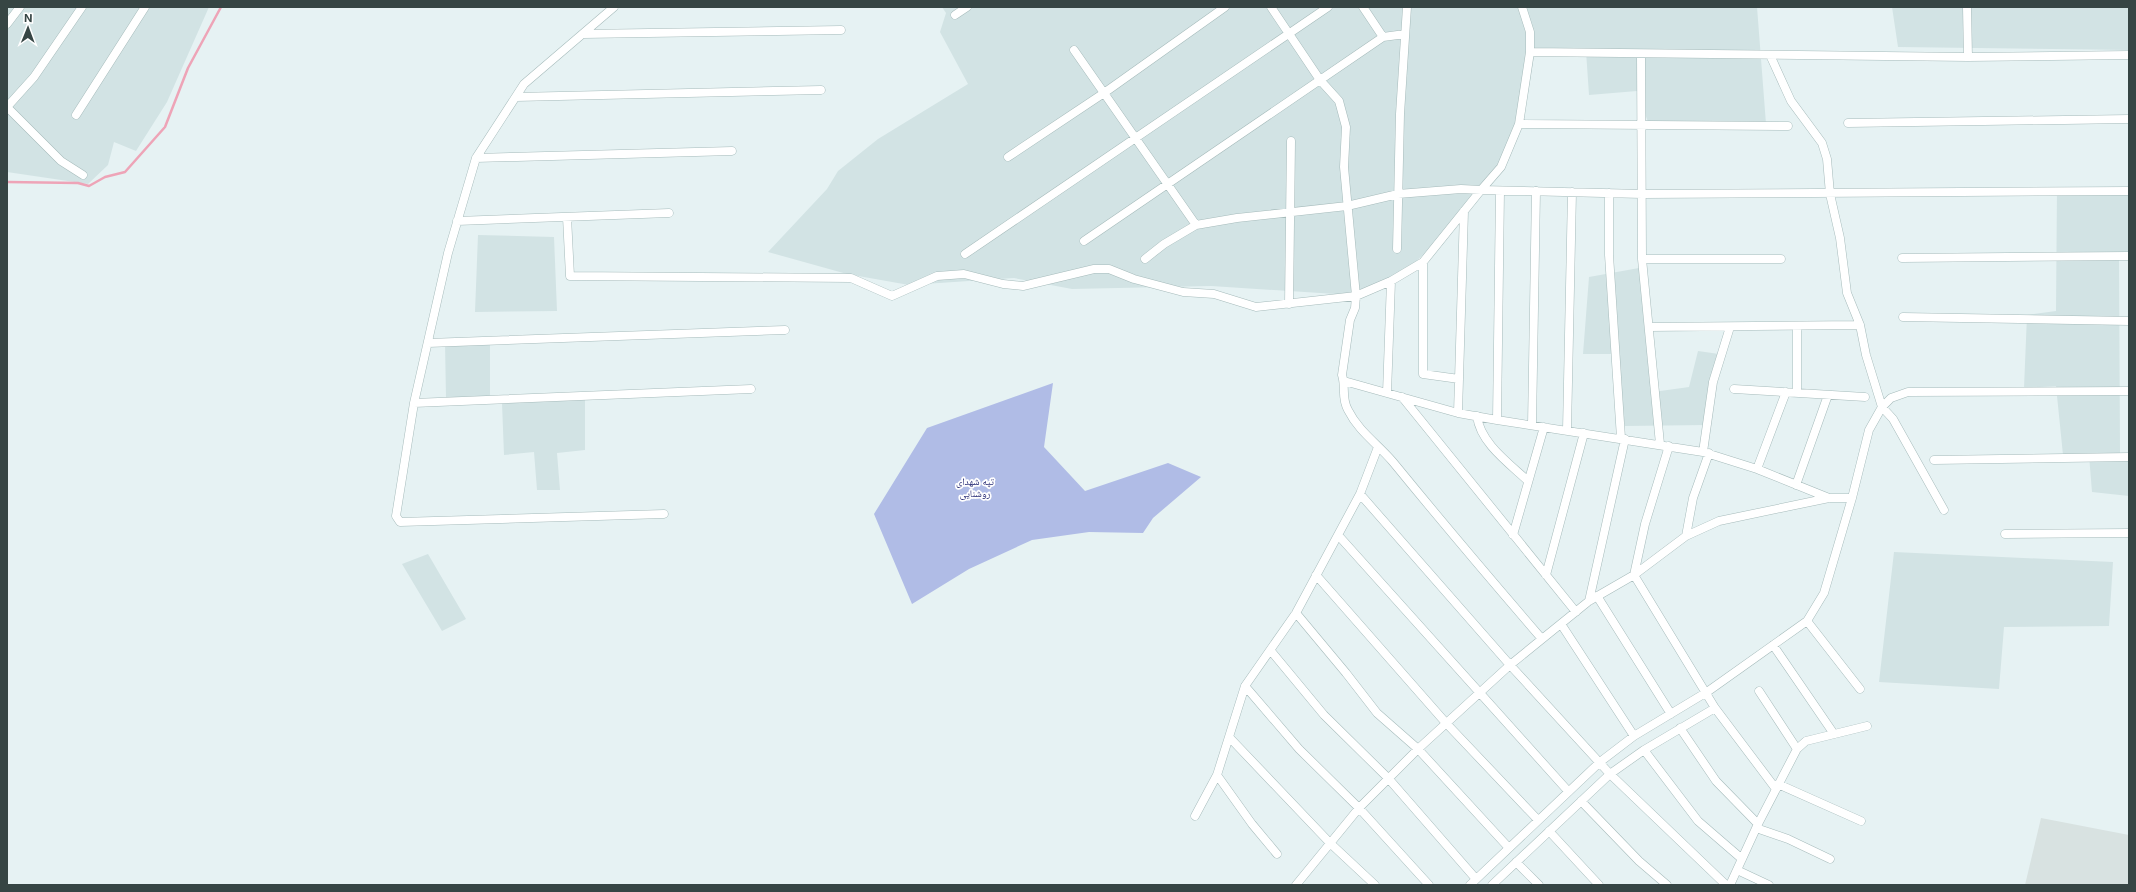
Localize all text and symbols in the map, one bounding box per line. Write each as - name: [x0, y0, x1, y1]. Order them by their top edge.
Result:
- north arrow: [8, 8, 48, 48]
- text: N: [24, 11, 32, 25]
- park label: تپه شهدای روشنایی: [956, 475, 994, 500]

